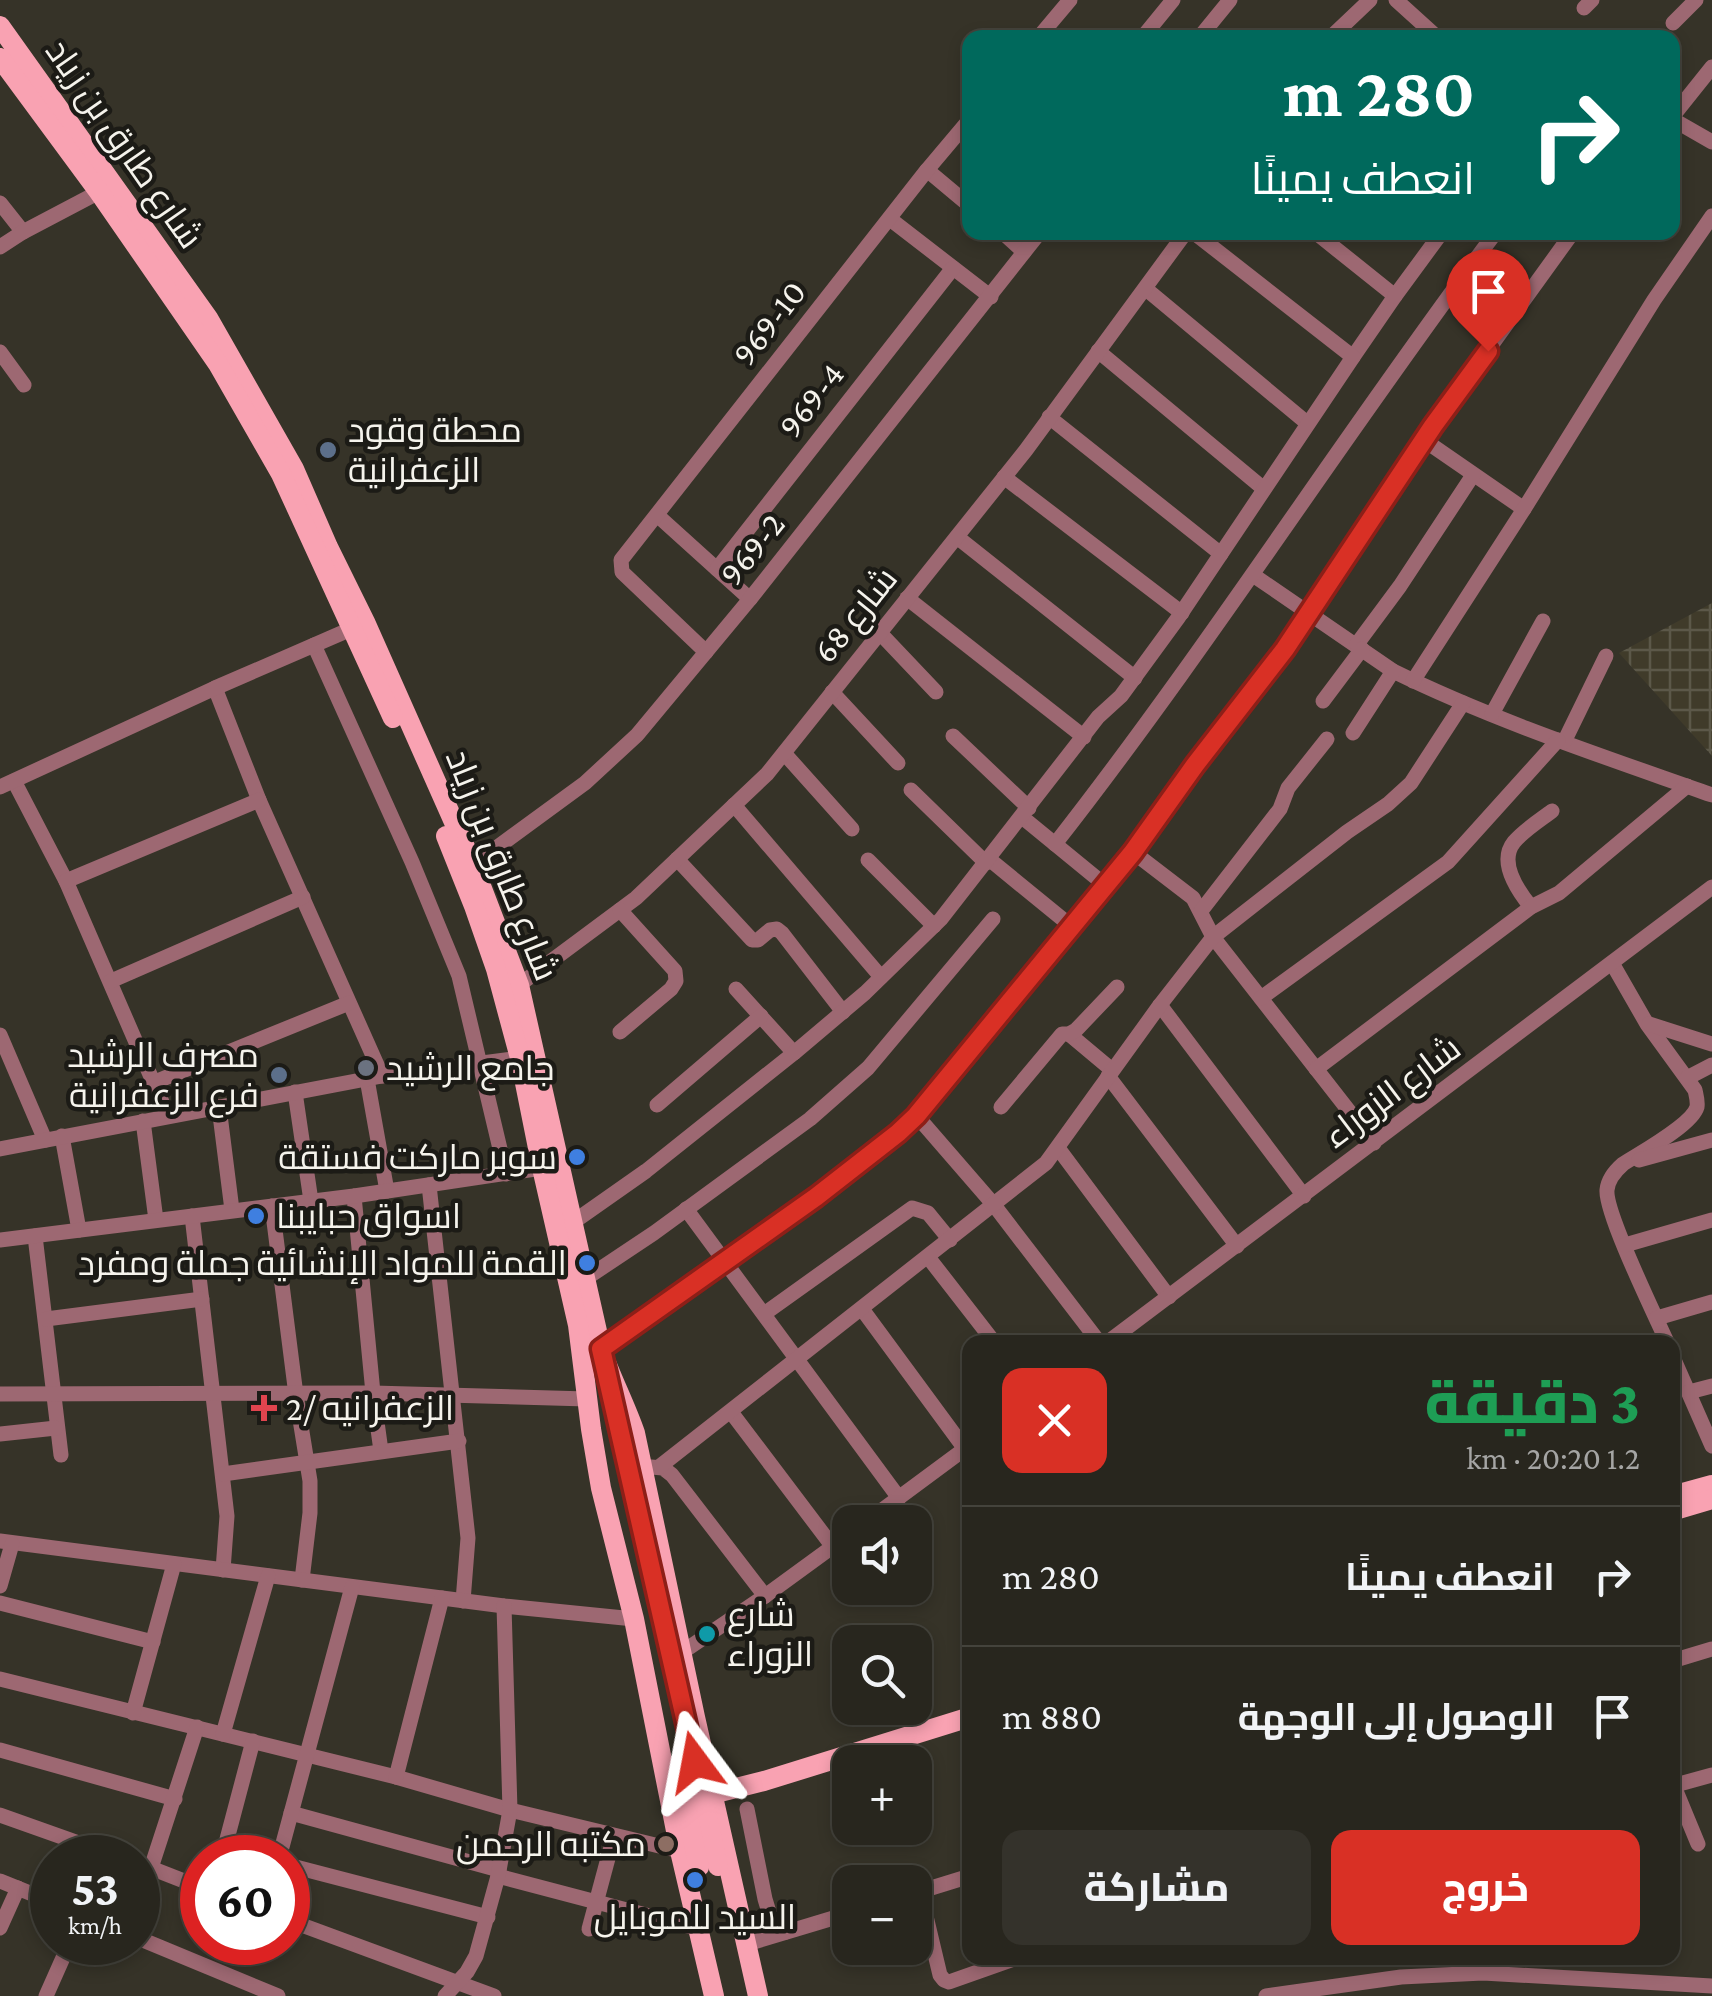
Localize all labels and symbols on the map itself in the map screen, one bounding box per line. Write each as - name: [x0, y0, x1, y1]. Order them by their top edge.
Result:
- street label: شارع طارق بن زياد: [35, 32, 210, 258]
- pin: [1446, 249, 1531, 352]
- street label: 969-10: [724, 273, 814, 373]
- street label: 969-4: [770, 355, 852, 445]
- place label: محطة وقود الزعفرانية: [348, 411, 522, 490]
- marker: محطة وقود الزعفرانية: [317, 439, 339, 461]
- street label: 969-2: [711, 505, 793, 593]
- street label: شارع 68: [805, 560, 907, 672]
- street label: شارع طارق بن زياد: [435, 744, 566, 987]
- street label: شارع الزوراء: [1316, 1028, 1470, 1158]
- place label: مصرف الرشيد فرع الزعفرانية: [67, 1036, 259, 1118]
- place label: جامع الرشيد: [386, 1049, 554, 1091]
- marker: جامع الرشيد: [355, 1057, 377, 1079]
- marker: مصرف الرشيد فرع الزعفرانية: [268, 1064, 290, 1086]
- place label: سوبر ماركت فستقة: [278, 1138, 557, 1177]
- marker: سوبر ماركت فستقة: [566, 1146, 588, 1168]
- place label: اسواق حبايبنا: [276, 1197, 461, 1238]
- marker: اسواق حبايبنا: [245, 1205, 267, 1227]
- place label: القمة للمواد الإنشائية جملة ومفرد: [78, 1244, 567, 1284]
- marker: القمة للمواد الإنشائية جملة ومفرد: [576, 1252, 598, 1274]
- place label: الزعفرانيه /2: [286, 1389, 454, 1428]
- marker: الزعفرانيه /2: [251, 1395, 277, 1421]
- place label: شارع الزوراء: [727, 1595, 813, 1674]
- marker: شارع الزوراء: [696, 1623, 718, 1645]
- position arrow: [643, 1710, 747, 1814]
- place label: مكتبه الرحمن: [456, 1825, 646, 1865]
- marker: مكتبه الرحمن: [655, 1833, 677, 1855]
- speed limit sign: 60: [180, 1835, 310, 1965]
- marker: السيد للموبايل: [684, 1869, 706, 1891]
- place label: السيد للموبايل: [594, 1898, 796, 1938]

